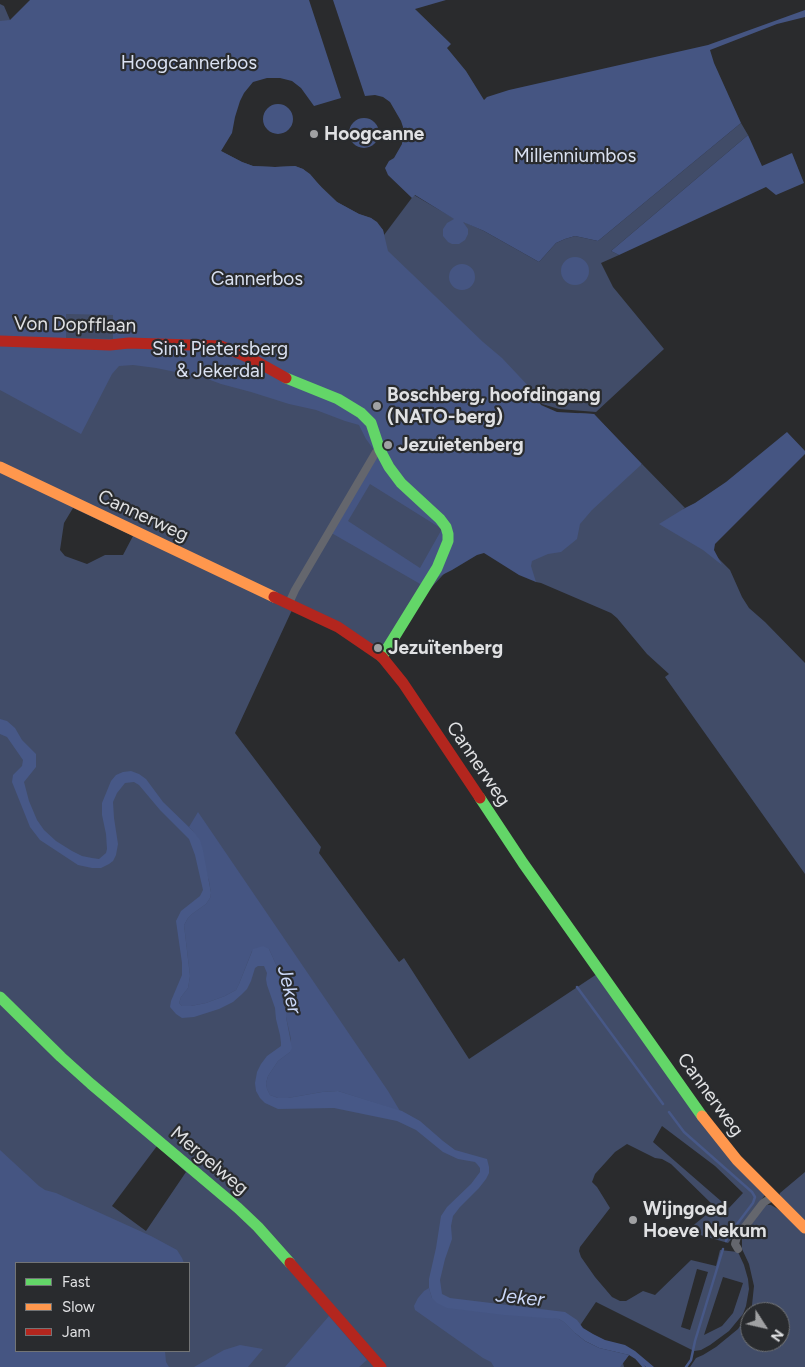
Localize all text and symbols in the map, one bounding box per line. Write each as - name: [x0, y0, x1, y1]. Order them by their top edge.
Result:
- park label: Hoogcannerbos: [121, 52, 257, 74]
- place label: Hoogcanne: [324, 123, 424, 145]
- marker: Hoogcanne: [308, 128, 320, 140]
- park label: Millenniumbos: [514, 145, 636, 167]
- park label: Cannerbos: [211, 268, 303, 290]
- street label: Von Dopfflaan: [14, 313, 136, 337]
- park label: Sint Pietersberg & Jekerdal: [152, 338, 288, 382]
- place label: Boschberg, hoofdingang (NATO-berg): [387, 384, 601, 428]
- marker: Boschberg, hoofdingang (NATO-berg): [371, 400, 383, 412]
- place label: Jezuïetenberg: [398, 434, 524, 456]
- marker: Jezuïetenberg: [382, 439, 394, 451]
- street label: Cannerweg: [94, 485, 192, 547]
- place label: Jezuïtenberg: [388, 637, 503, 659]
- marker: Jezuïtenberg: [372, 642, 384, 654]
- street label: Cannerweg: [441, 717, 515, 811]
- water label: Jeker: [272, 964, 306, 1016]
- street label: Cannerweg: [672, 1049, 748, 1141]
- street label: Mergelweg: [165, 1122, 253, 1200]
- place label: Wijngoed Hoeve Nekum: [643, 1198, 766, 1242]
- marker: Wijngoed Hoeve Nekum: [627, 1214, 639, 1226]
- legend: [15, 1262, 190, 1352]
- text: Fast: [62, 1273, 90, 1291]
- water label: Jeker: [495, 1284, 545, 1312]
- text: Slow: [62, 1298, 95, 1316]
- north arrow: [740, 1302, 790, 1352]
- text: Jam: [62, 1323, 90, 1341]
- text: N: [767, 1326, 787, 1345]

